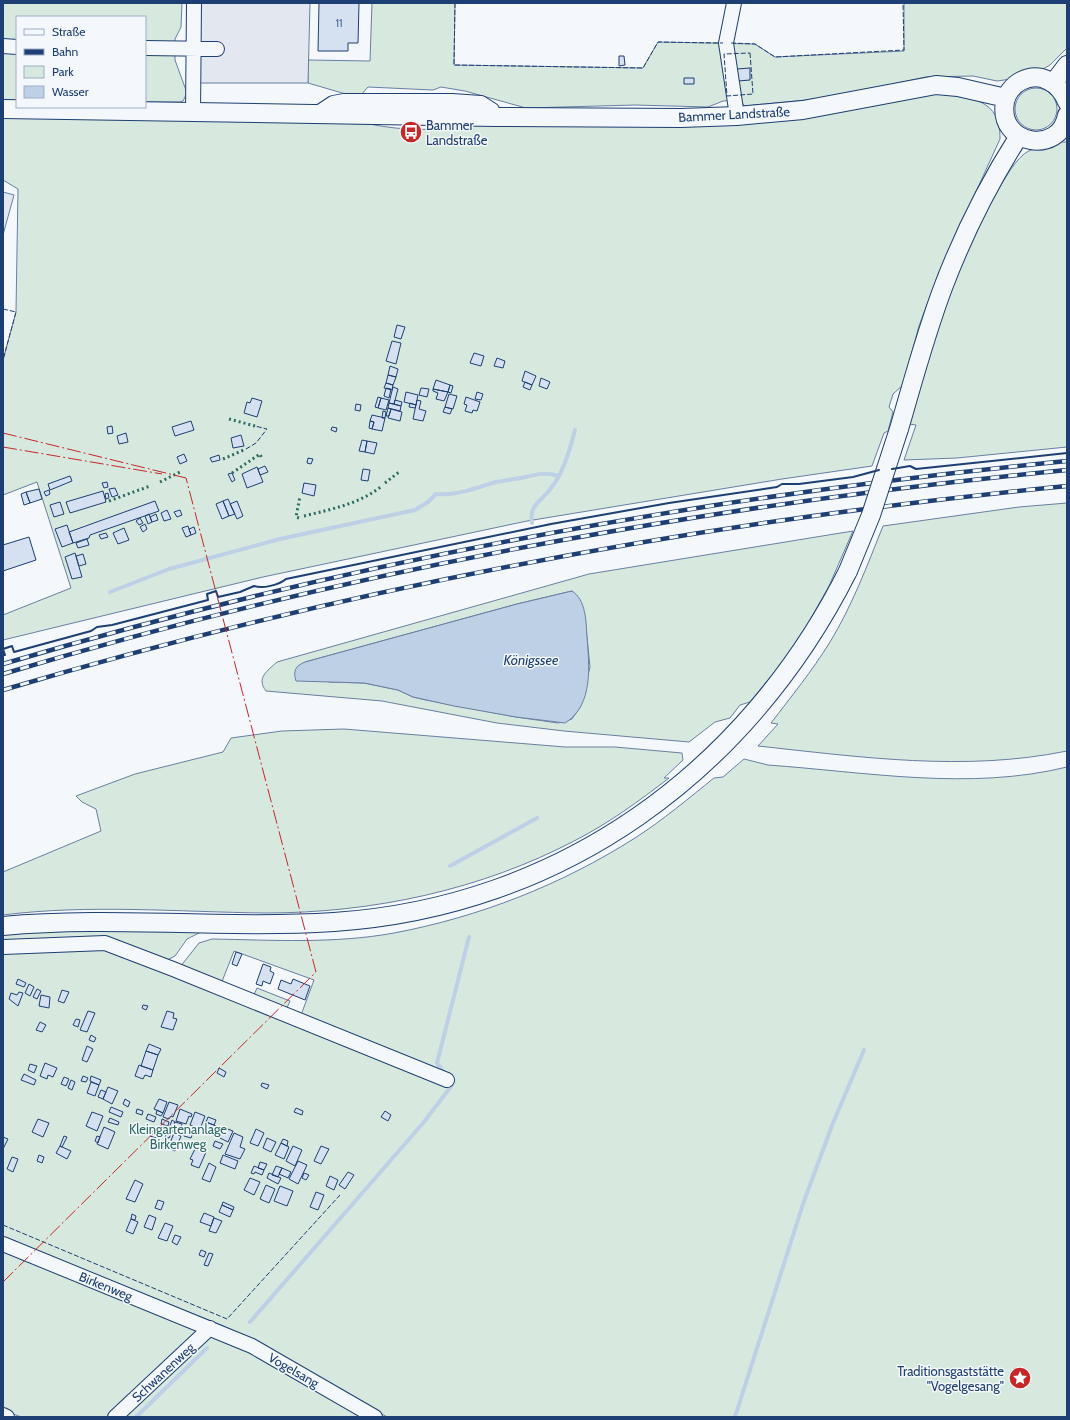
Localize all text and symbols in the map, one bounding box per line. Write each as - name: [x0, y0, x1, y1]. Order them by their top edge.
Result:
- legend: [16, 16, 146, 108]
- house number: 11: [335, 16, 343, 30]
- text: Straße: [52, 24, 85, 39]
- text: Bahn: [52, 44, 78, 59]
- text: Park: [52, 64, 74, 79]
- text: Wasser: [52, 84, 89, 99]
- street label: Bammer Landstraße: [678, 103, 791, 125]
- place label: Bammer Landstraße: [426, 117, 488, 148]
- bus stop icon: Bammer Landstraße: [398, 119, 424, 145]
- water label: Königssee: [504, 651, 559, 669]
- park label: Kleingartenanlage Birkenweg: [129, 1121, 227, 1152]
- street label: Birkenweg: [77, 1268, 136, 1304]
- street label: Schwanenweg: [128, 1339, 198, 1405]
- street label: Vogelsang: [266, 1349, 323, 1391]
- place label: Traditionsgaststätte "Vogelgesang": [897, 1363, 1004, 1394]
- place icon: Traditionsgaststätte "Vogelgesang": [1007, 1365, 1033, 1391]

